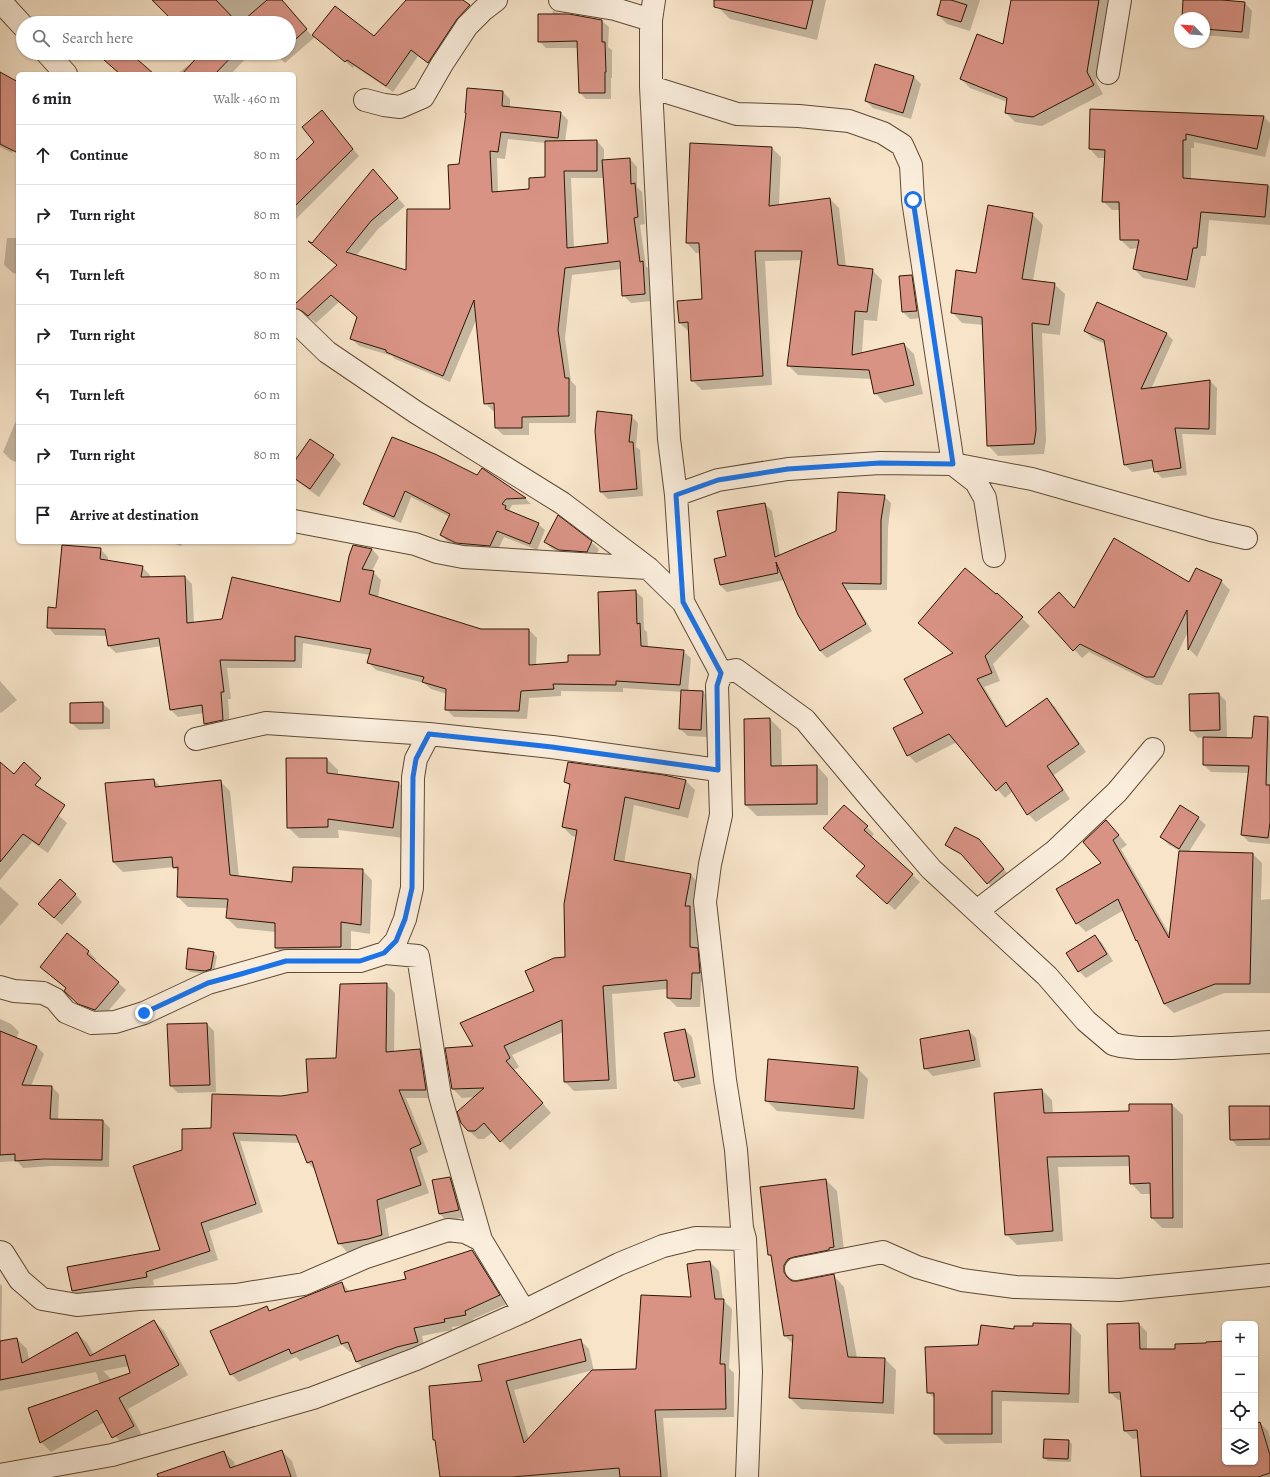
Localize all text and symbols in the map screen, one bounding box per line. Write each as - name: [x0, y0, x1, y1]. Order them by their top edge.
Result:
- north arrow: [1174, 12, 1210, 48]
- search box: [16, 16, 296, 60]
- icon: search: [30, 27, 52, 49]
- text: Search here: [62, 28, 133, 48]
- text: 6 min: [32, 87, 72, 110]
- text: Walk · 460 m: [213, 90, 280, 107]
- icon: ahead: [32, 144, 54, 166]
- text: Continue: [70, 145, 128, 165]
- text: 80 m: [253, 146, 280, 163]
- route start: [904, 191, 922, 209]
- icon: right: [32, 204, 54, 226]
- text: Turn right: [70, 205, 135, 225]
- text: 80 m: [253, 206, 280, 223]
- icon: left: [32, 264, 54, 286]
- text: Turn left: [70, 265, 125, 285]
- text: 80 m: [253, 266, 280, 283]
- icon: right: [32, 324, 54, 346]
- text: Turn right: [70, 325, 135, 345]
- text: 80 m: [253, 326, 280, 343]
- icon: left: [32, 384, 54, 406]
- text: Turn left: [70, 385, 125, 405]
- text: 60 m: [254, 386, 280, 403]
- icon: right: [32, 444, 54, 466]
- text: Turn right: [70, 445, 135, 465]
- text: 80 m: [253, 446, 280, 463]
- icon: arrive: [32, 504, 54, 526]
- text: Arrive at destination: [70, 505, 199, 525]
- route end: [135, 1004, 153, 1022]
- map controls: [1222, 1321, 1258, 1465]
- button: +: [1222, 1321, 1258, 1357]
- button: −: [1222, 1357, 1258, 1393]
- button: locate: [1222, 1393, 1258, 1429]
- button: layers: [1222, 1429, 1258, 1465]

